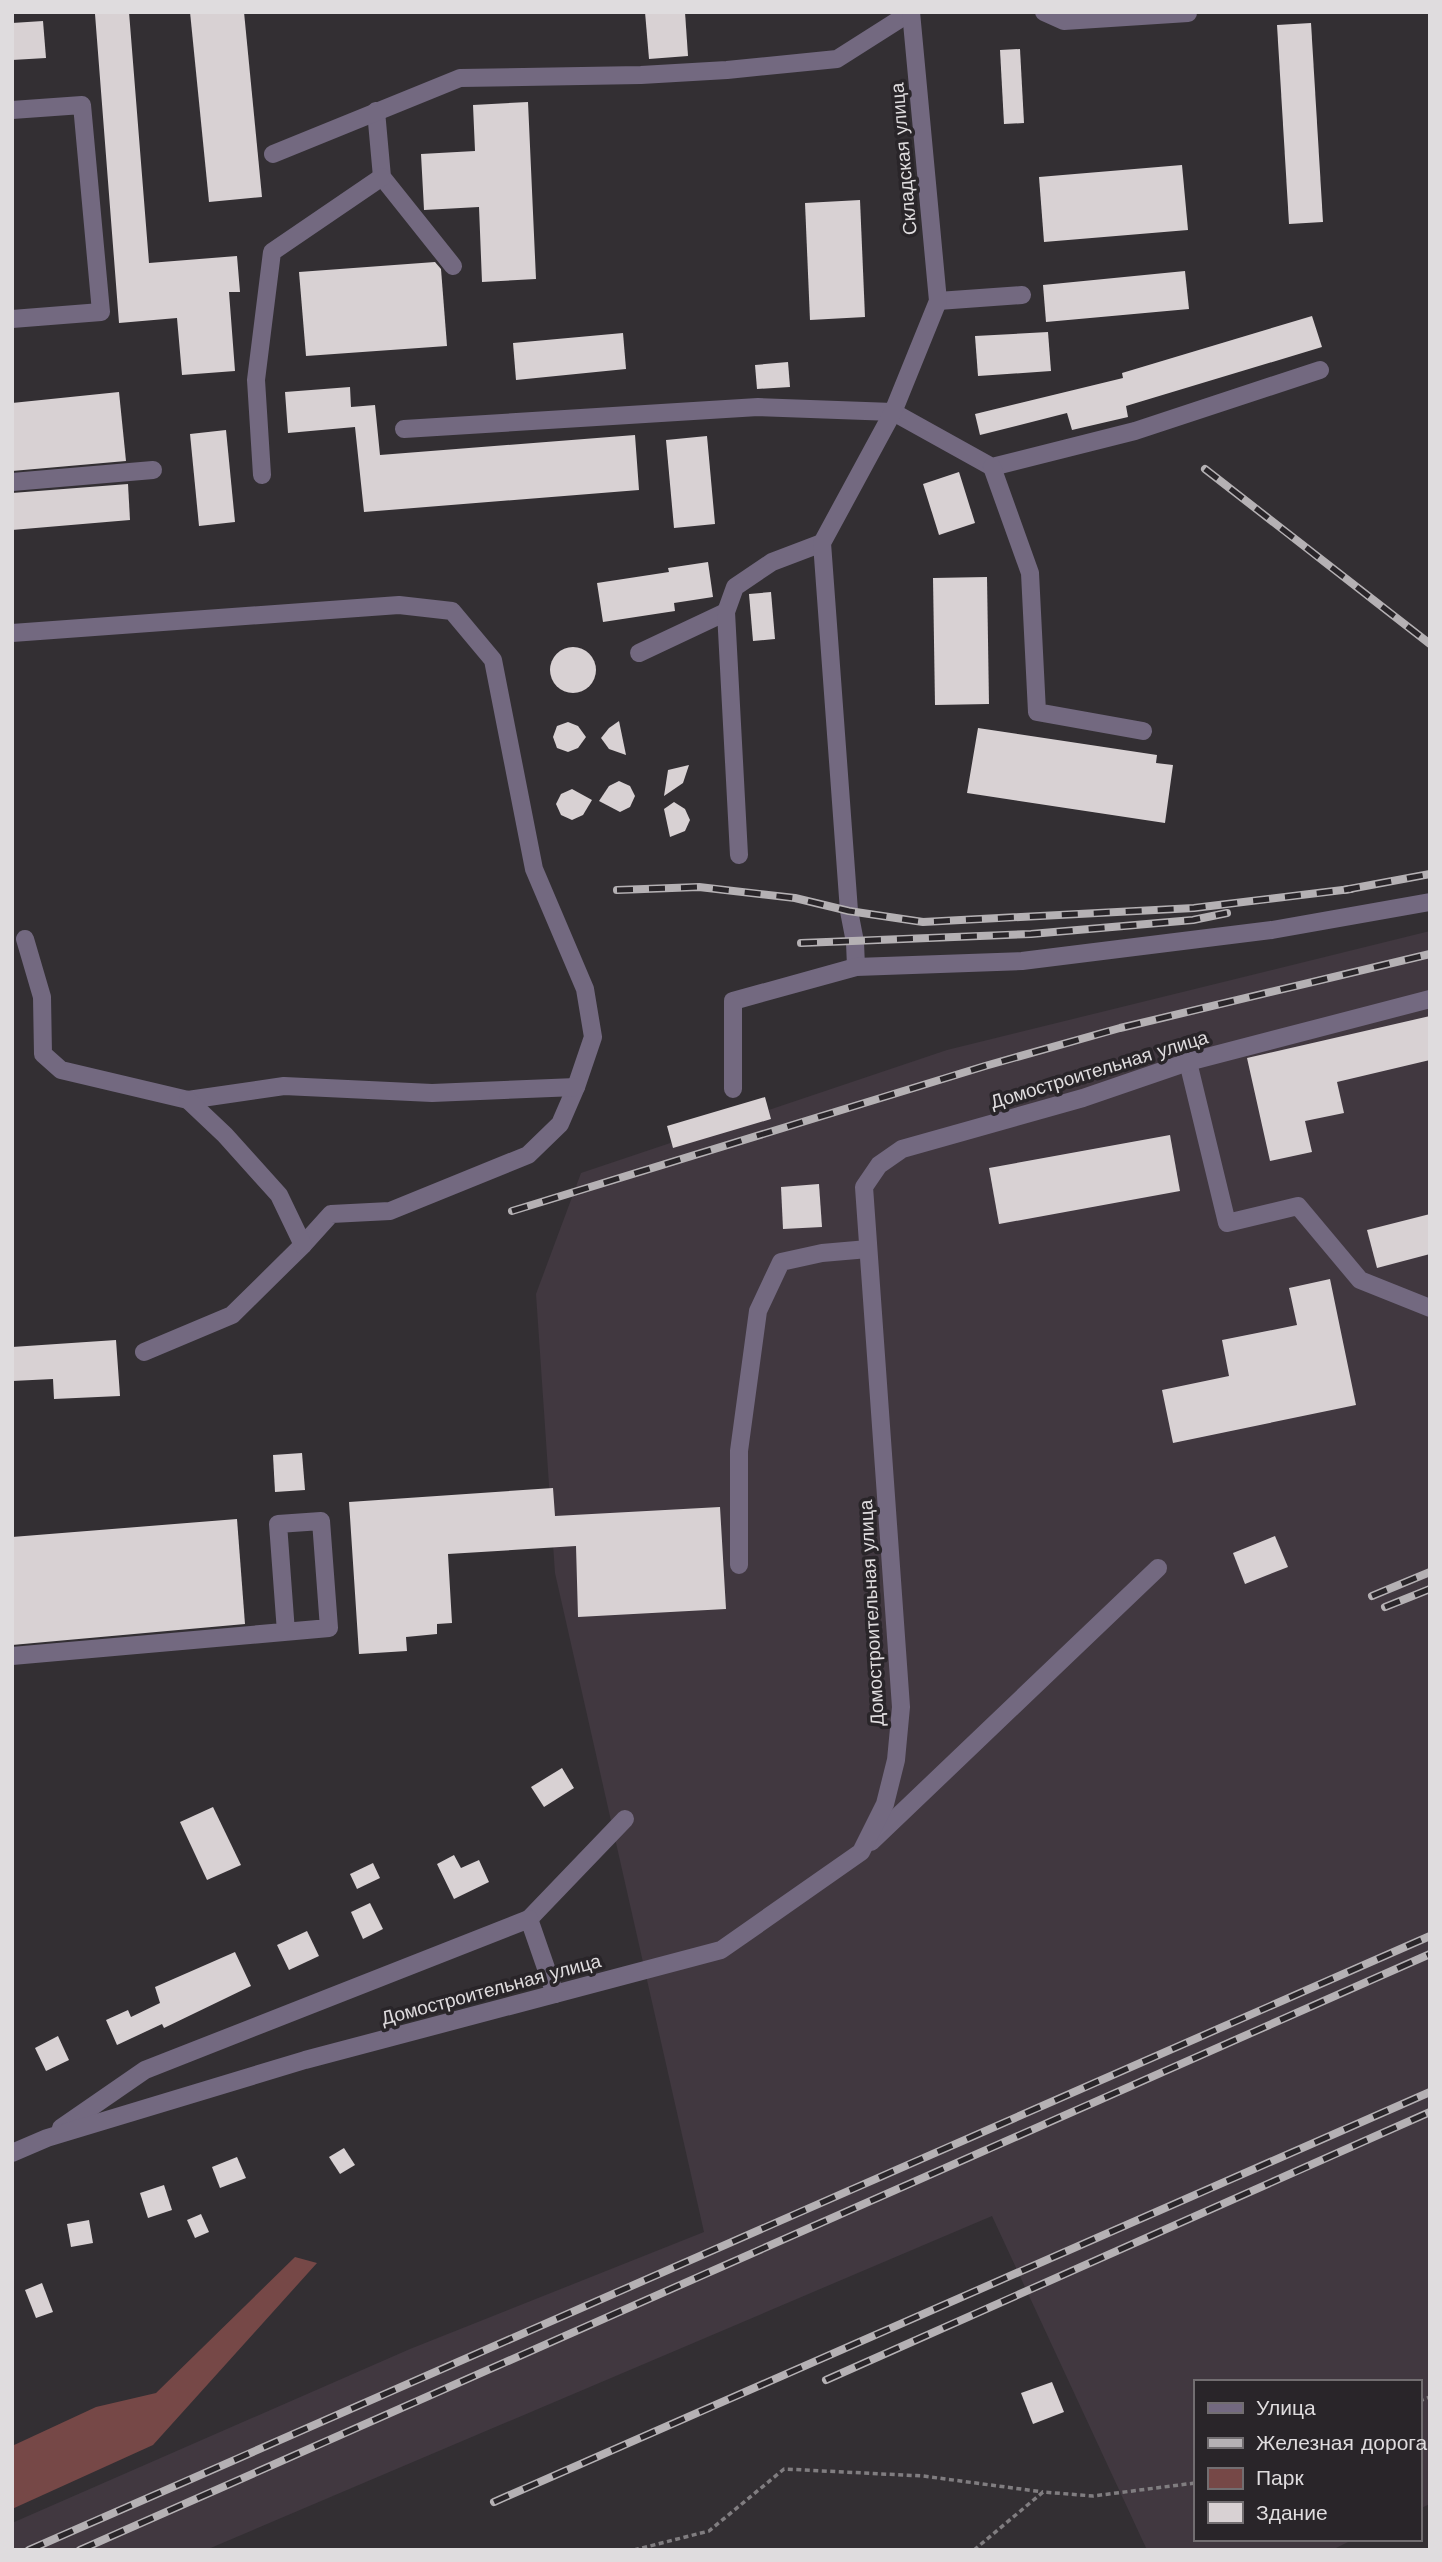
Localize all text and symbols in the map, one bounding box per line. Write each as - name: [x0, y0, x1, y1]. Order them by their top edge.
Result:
- street label: Складская улица: [885, 81, 922, 236]
- street label: Домостроительная улица: [987, 1025, 1211, 1114]
- street label: Домостроительная улица: [854, 1499, 889, 1727]
- street label: Домостроительная улица: [379, 1949, 604, 2030]
- legend: [1194, 2380, 1421, 2541]
- text: Улица: [1256, 2395, 1316, 2420]
- text: Железная дорога: [1256, 2430, 1428, 2455]
- text: Парк: [1256, 2465, 1304, 2490]
- text: Здание: [1256, 2500, 1328, 2525]

